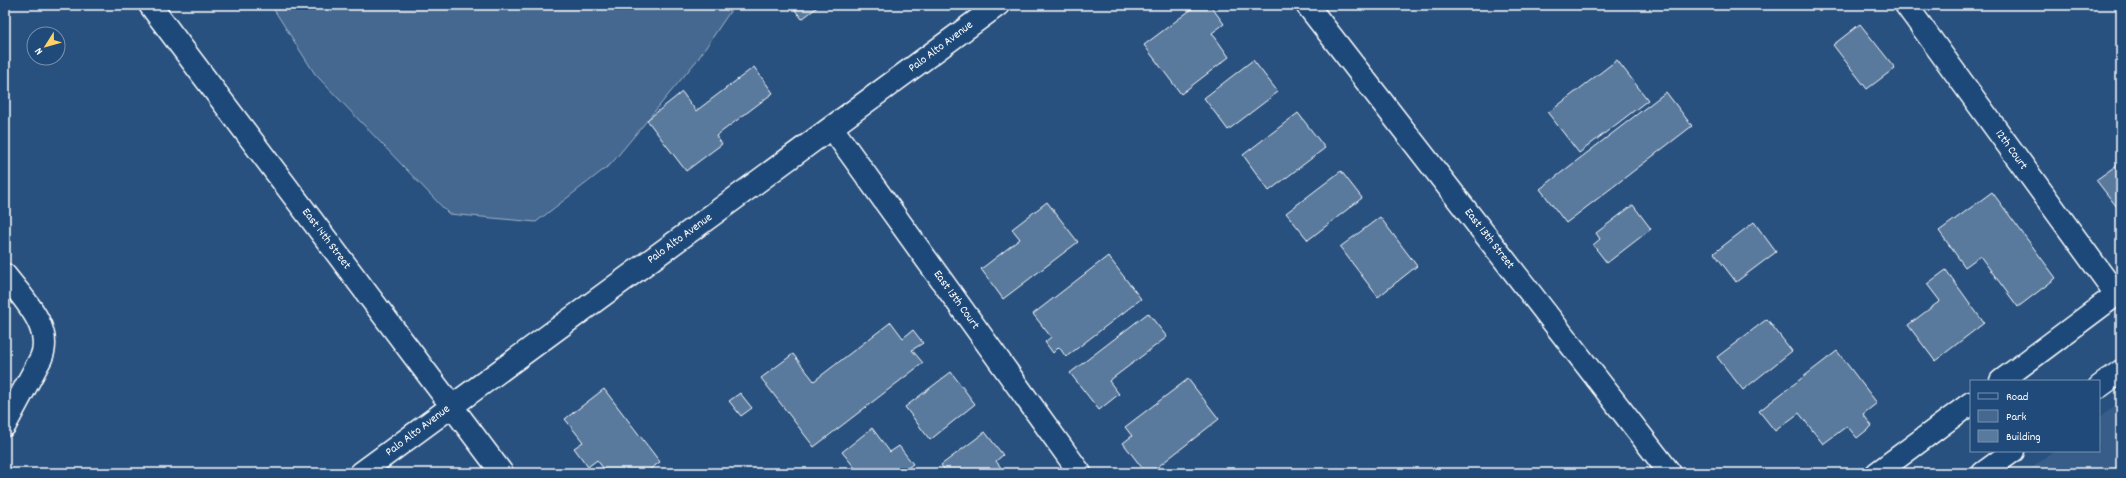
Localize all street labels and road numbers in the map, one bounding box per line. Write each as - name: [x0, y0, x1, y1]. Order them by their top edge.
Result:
- street label: Palo Alto Avenue: [905, 17, 977, 77]
- street label: 12th Court: [1991, 126, 2032, 174]
- street label: East 14th Street: [297, 205, 355, 274]
- street label: East 13th Street: [1460, 205, 1519, 273]
- street label: Palo Alto Avenue: [644, 210, 716, 268]
- street label: East 13th Court: [929, 267, 984, 333]
- street label: Palo Alto Avenue: [382, 401, 454, 461]

